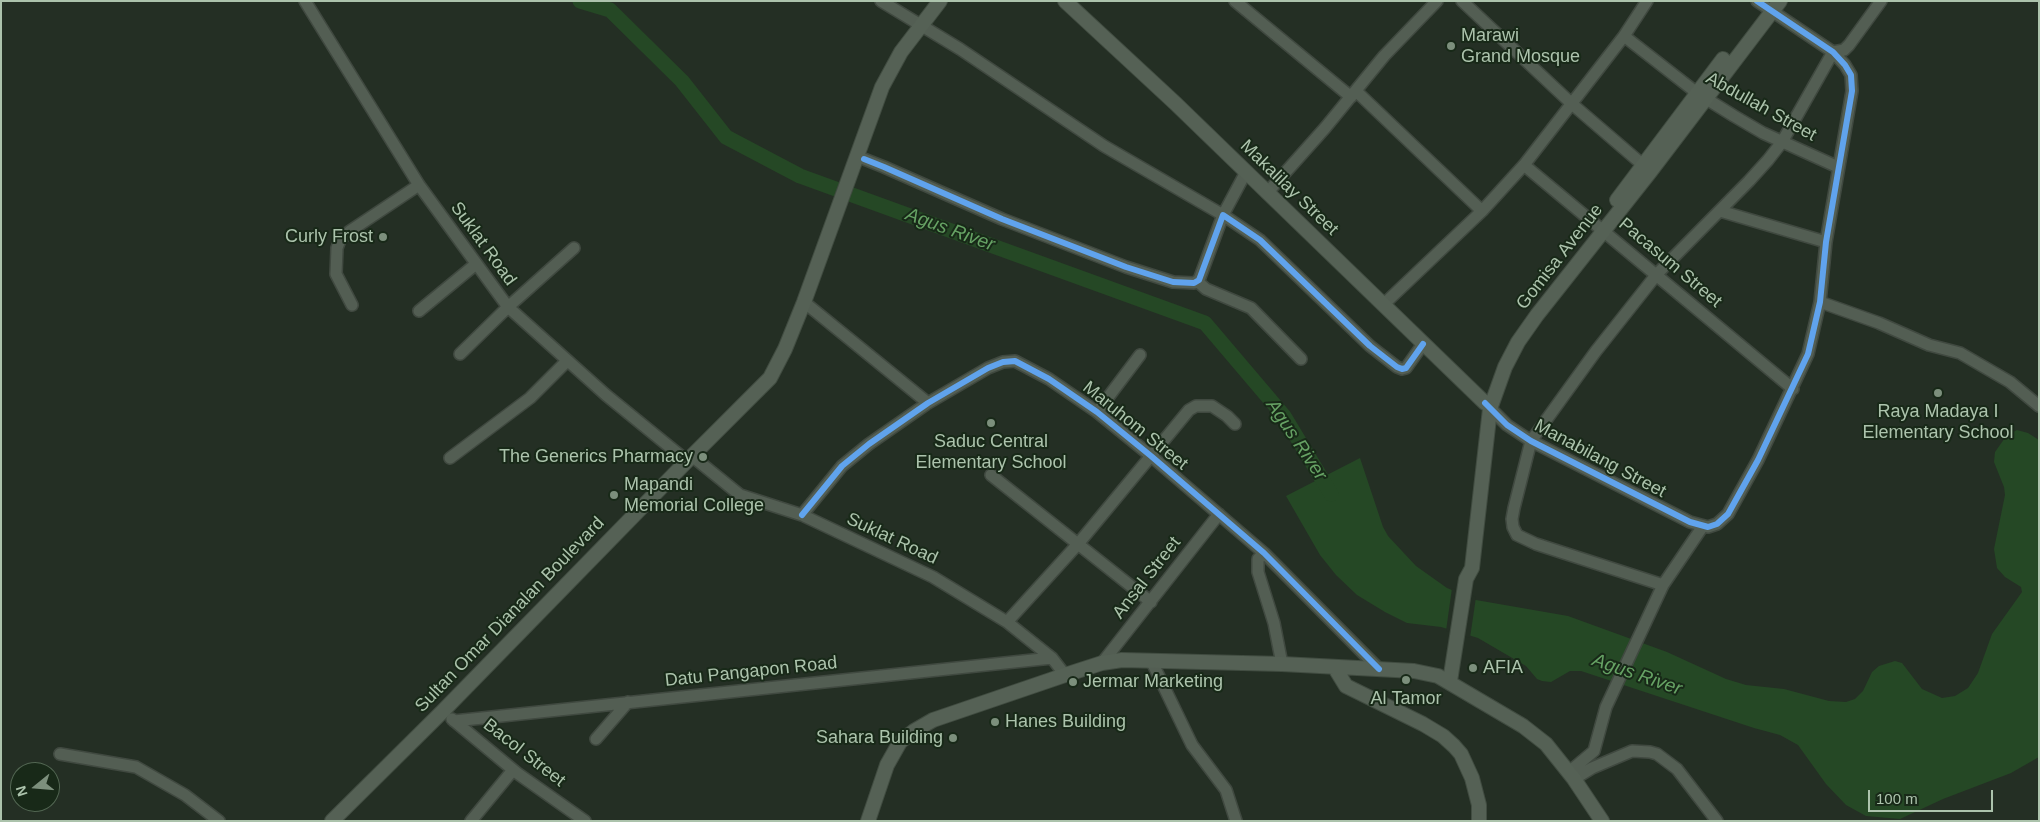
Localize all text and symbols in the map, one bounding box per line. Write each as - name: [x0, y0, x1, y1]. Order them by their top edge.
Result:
- place label: Marawi Grand Mosque: [1461, 25, 1580, 68]
- marker: Marawi Grand Mosque: [1445, 40, 1457, 52]
- street label: Abdullah Street: [1702, 68, 1820, 146]
- street label: Makalilay Street: [1235, 136, 1343, 240]
- street label: Suklat Road: [445, 198, 521, 290]
- street label: Gomisa Avenue: [1512, 200, 1608, 314]
- water label: Agus River: [902, 203, 998, 257]
- street label: Pacasum Street: [1614, 214, 1726, 312]
- place label: Curly Frost: [285, 226, 373, 248]
- marker: Curly Frost: [377, 231, 389, 243]
- street label: Maruhom Street: [1078, 377, 1192, 475]
- marker: Raya Madaya I Elementary School: [1932, 387, 1944, 399]
- water label: Agus River: [1261, 395, 1331, 485]
- place label: Raya Madaya I Elementary School: [1862, 401, 2014, 444]
- street label: Manabilang Street: [1530, 415, 1670, 503]
- marker: Saduc Central Elementary School: [985, 417, 997, 429]
- place label: Saduc Central Elementary School: [915, 431, 1067, 474]
- place label: The Generics Pharmacy: [499, 446, 693, 468]
- marker: The Generics Pharmacy: [697, 451, 709, 463]
- place label: Mapandi Memorial College: [624, 474, 764, 516]
- marker: Mapandi Memorial College: [608, 489, 620, 501]
- street label: Suklat Road: [843, 508, 941, 570]
- street label: Sultan Omar Dianalan Boulevard: [411, 513, 609, 717]
- street label: Ansal Street: [1108, 533, 1186, 623]
- water label: Agus River: [1589, 649, 1685, 701]
- street label: Datu Pangapon Road: [664, 652, 838, 692]
- place label: AFIA: [1483, 657, 1523, 679]
- marker: AFIA: [1467, 662, 1479, 674]
- place label: Jermar Marketing: [1083, 671, 1223, 693]
- marker: Al Tamor: [1400, 674, 1412, 686]
- marker: Jermar Marketing: [1067, 676, 1079, 688]
- place label: Al Tamor: [1370, 688, 1442, 710]
- place label: Hanes Building: [1005, 711, 1126, 733]
- street label: Bacol Street: [479, 714, 569, 792]
- marker: Hanes Building: [989, 716, 1001, 728]
- place label: Sahara Building: [816, 727, 943, 749]
- marker: Sahara Building: [947, 732, 959, 744]
- north arrow: [10, 762, 60, 812]
- scale bar: [1870, 780, 1995, 812]
- text: N: [12, 784, 31, 798]
- text: 100 m: [1876, 790, 1918, 807]

